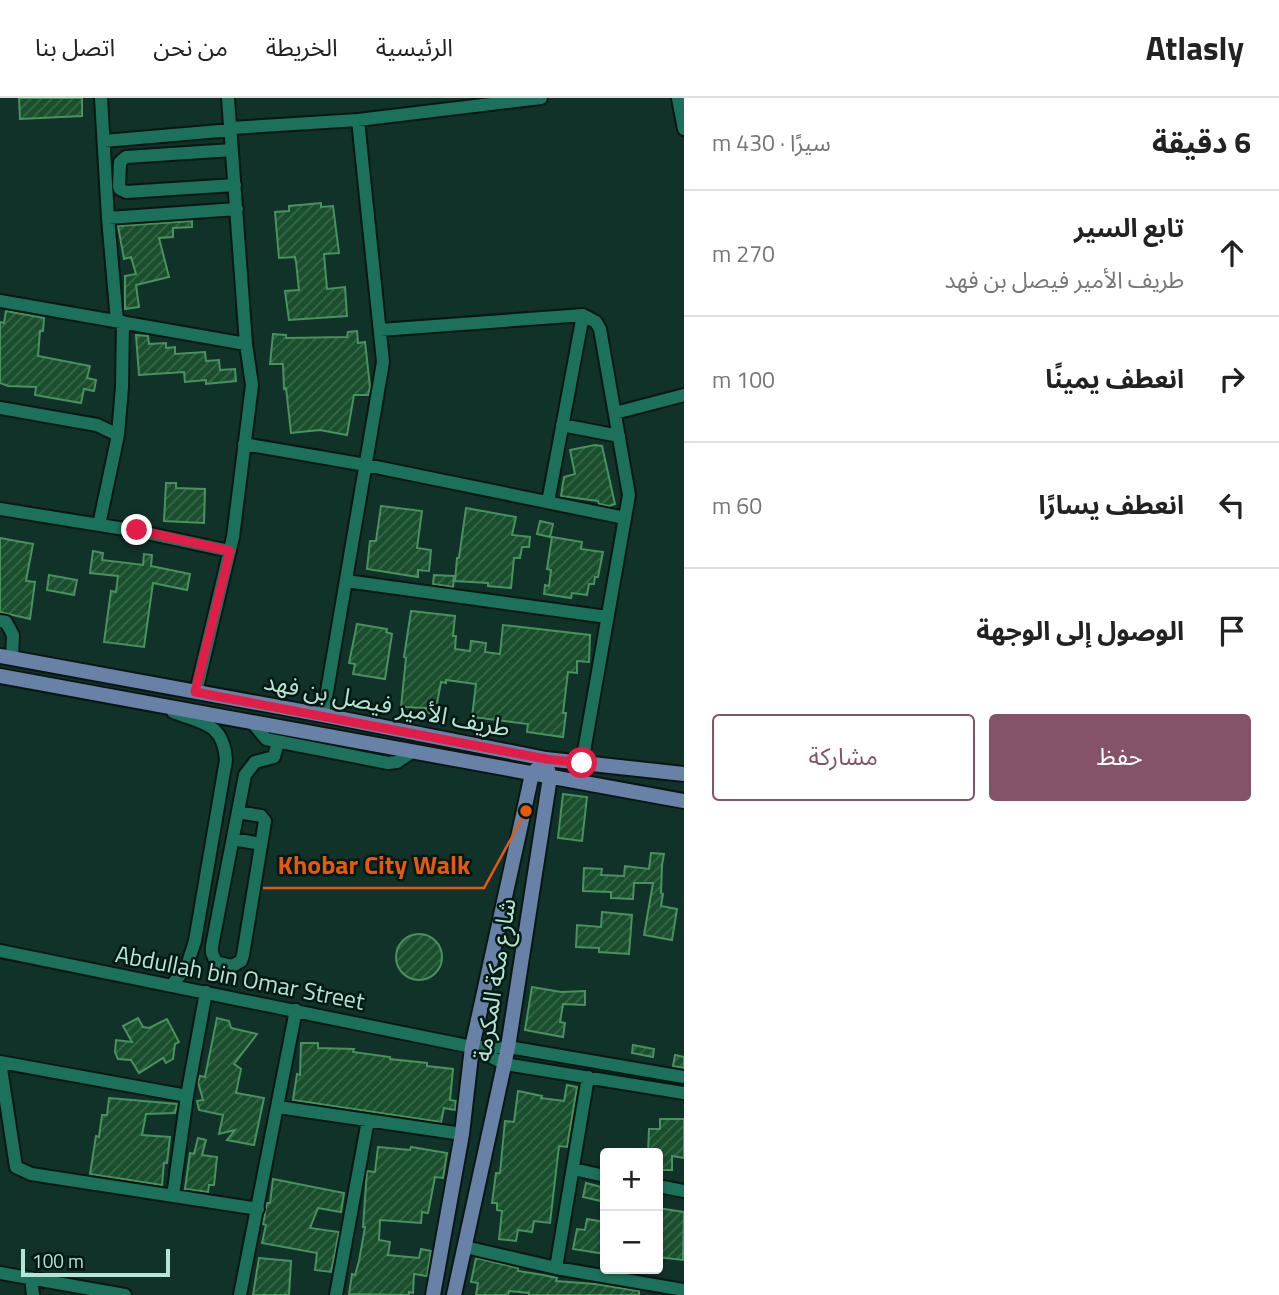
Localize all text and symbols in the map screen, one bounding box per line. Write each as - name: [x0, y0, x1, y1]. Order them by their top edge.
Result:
- text: Atlasly: [1146, 23, 1244, 73]
- text: اتصل بنا: [35, 29, 115, 65]
- text: من نحن: [153, 29, 228, 65]
- text: الخريطة: [266, 29, 338, 65]
- text: الرئيسية: [376, 29, 453, 65]
- text: 6 دقيقة: [1152, 119, 1251, 165]
- text: سيرًا · 430 m: [712, 125, 831, 160]
- text: تابع السير: [1074, 208, 1184, 247]
- icon: ahead: [1213, 234, 1251, 272]
- text: 270 m: [712, 236, 775, 271]
- text: طريف الأمير فيصل بن فهد: [944, 262, 1184, 297]
- text: انعطف يمينًا: [1045, 359, 1184, 398]
- icon: right: [1213, 360, 1251, 398]
- text: 100 m: [712, 362, 775, 397]
- text: انعطف يسارًا: [1039, 485, 1184, 524]
- icon: left: [1213, 486, 1251, 524]
- text: 60 m: [712, 488, 762, 523]
- route end: [121, 514, 152, 545]
- text: الوصول إلى الوجهة: [976, 611, 1184, 650]
- icon: arrive: [1213, 612, 1251, 650]
- street label: طريف الأمير فيصل بن فهد: [261, 662, 513, 746]
- button: مشاركة: [712, 714, 975, 801]
- button: حفظ: [989, 714, 1251, 801]
- route start: [566, 747, 597, 778]
- callout: Khobar City Walk: [263, 841, 484, 888]
- text: Khobar City Walk: [278, 845, 471, 884]
- street label: شارع مكة المكرمة: [463, 896, 525, 1064]
- street label: Abdullah bin Omar Street: [113, 935, 368, 1019]
- map controls: [600, 1148, 663, 1274]
- button: +: [600, 1148, 663, 1211]
- button: −: [600, 1211, 663, 1274]
- scale bar: [21, 1246, 170, 1278]
- text: 100 m: [32, 1246, 84, 1275]

